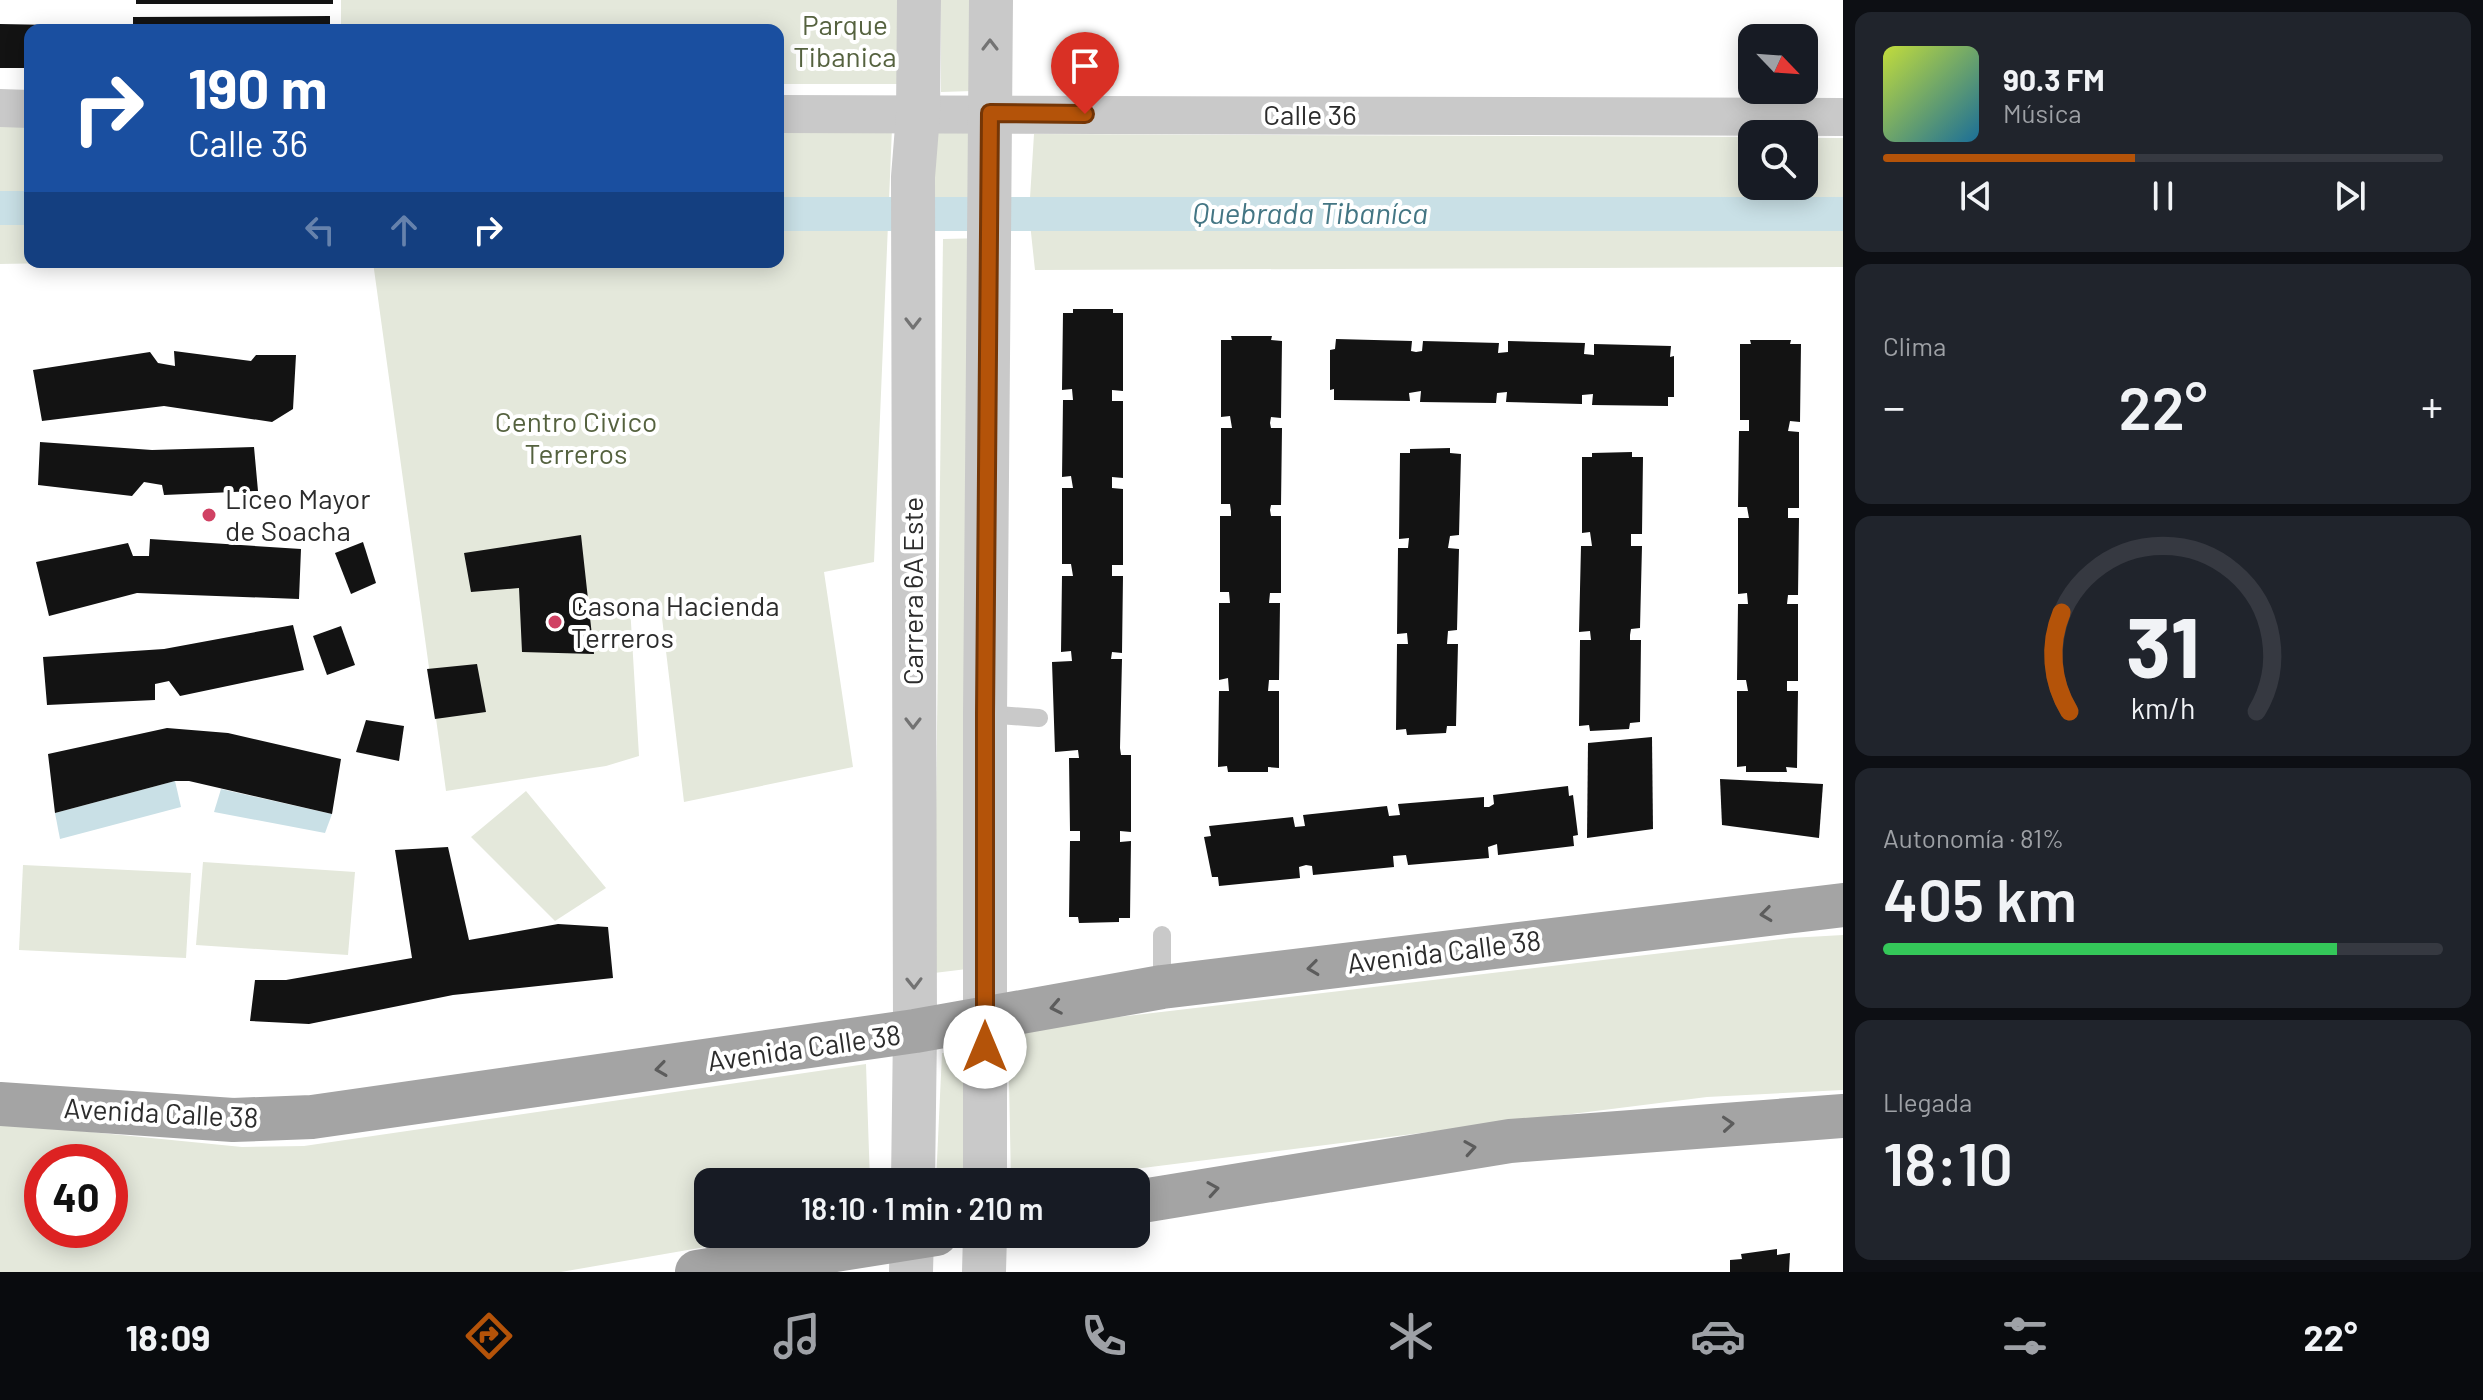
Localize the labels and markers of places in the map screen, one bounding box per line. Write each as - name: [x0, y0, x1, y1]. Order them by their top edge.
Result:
- pin: [1051, 32, 1119, 114]
- place label: Liceo Mayor de Soacha: [225, 481, 370, 547]
- marker: Liceo Mayor de Soacha: [200, 506, 218, 524]
- place label: Casona Hacienda Terreros: [571, 588, 780, 654]
- marker: Casona Hacienda Terreros: [546, 613, 564, 631]

